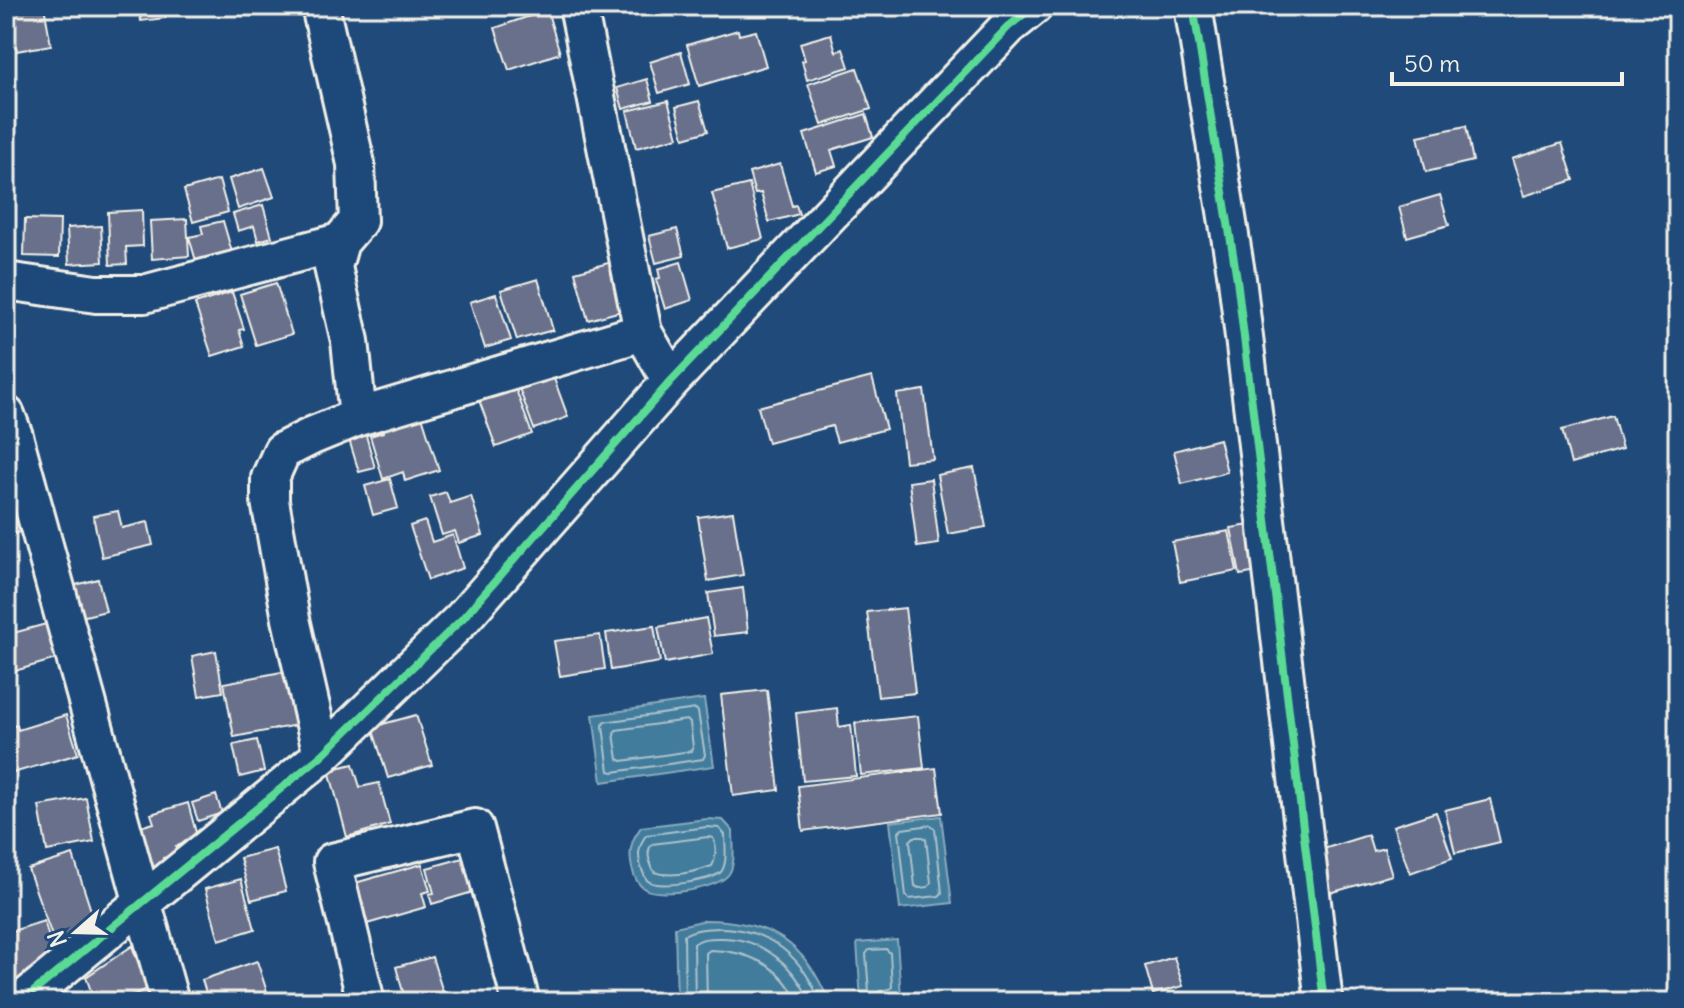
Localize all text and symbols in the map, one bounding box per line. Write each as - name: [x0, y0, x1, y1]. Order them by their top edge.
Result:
- scale bar: [1392, 36, 1622, 86]
- text: 50 m: [1404, 48, 1460, 78]
- north arrow: [36, 892, 116, 972]
- text: N: [41, 927, 73, 951]

